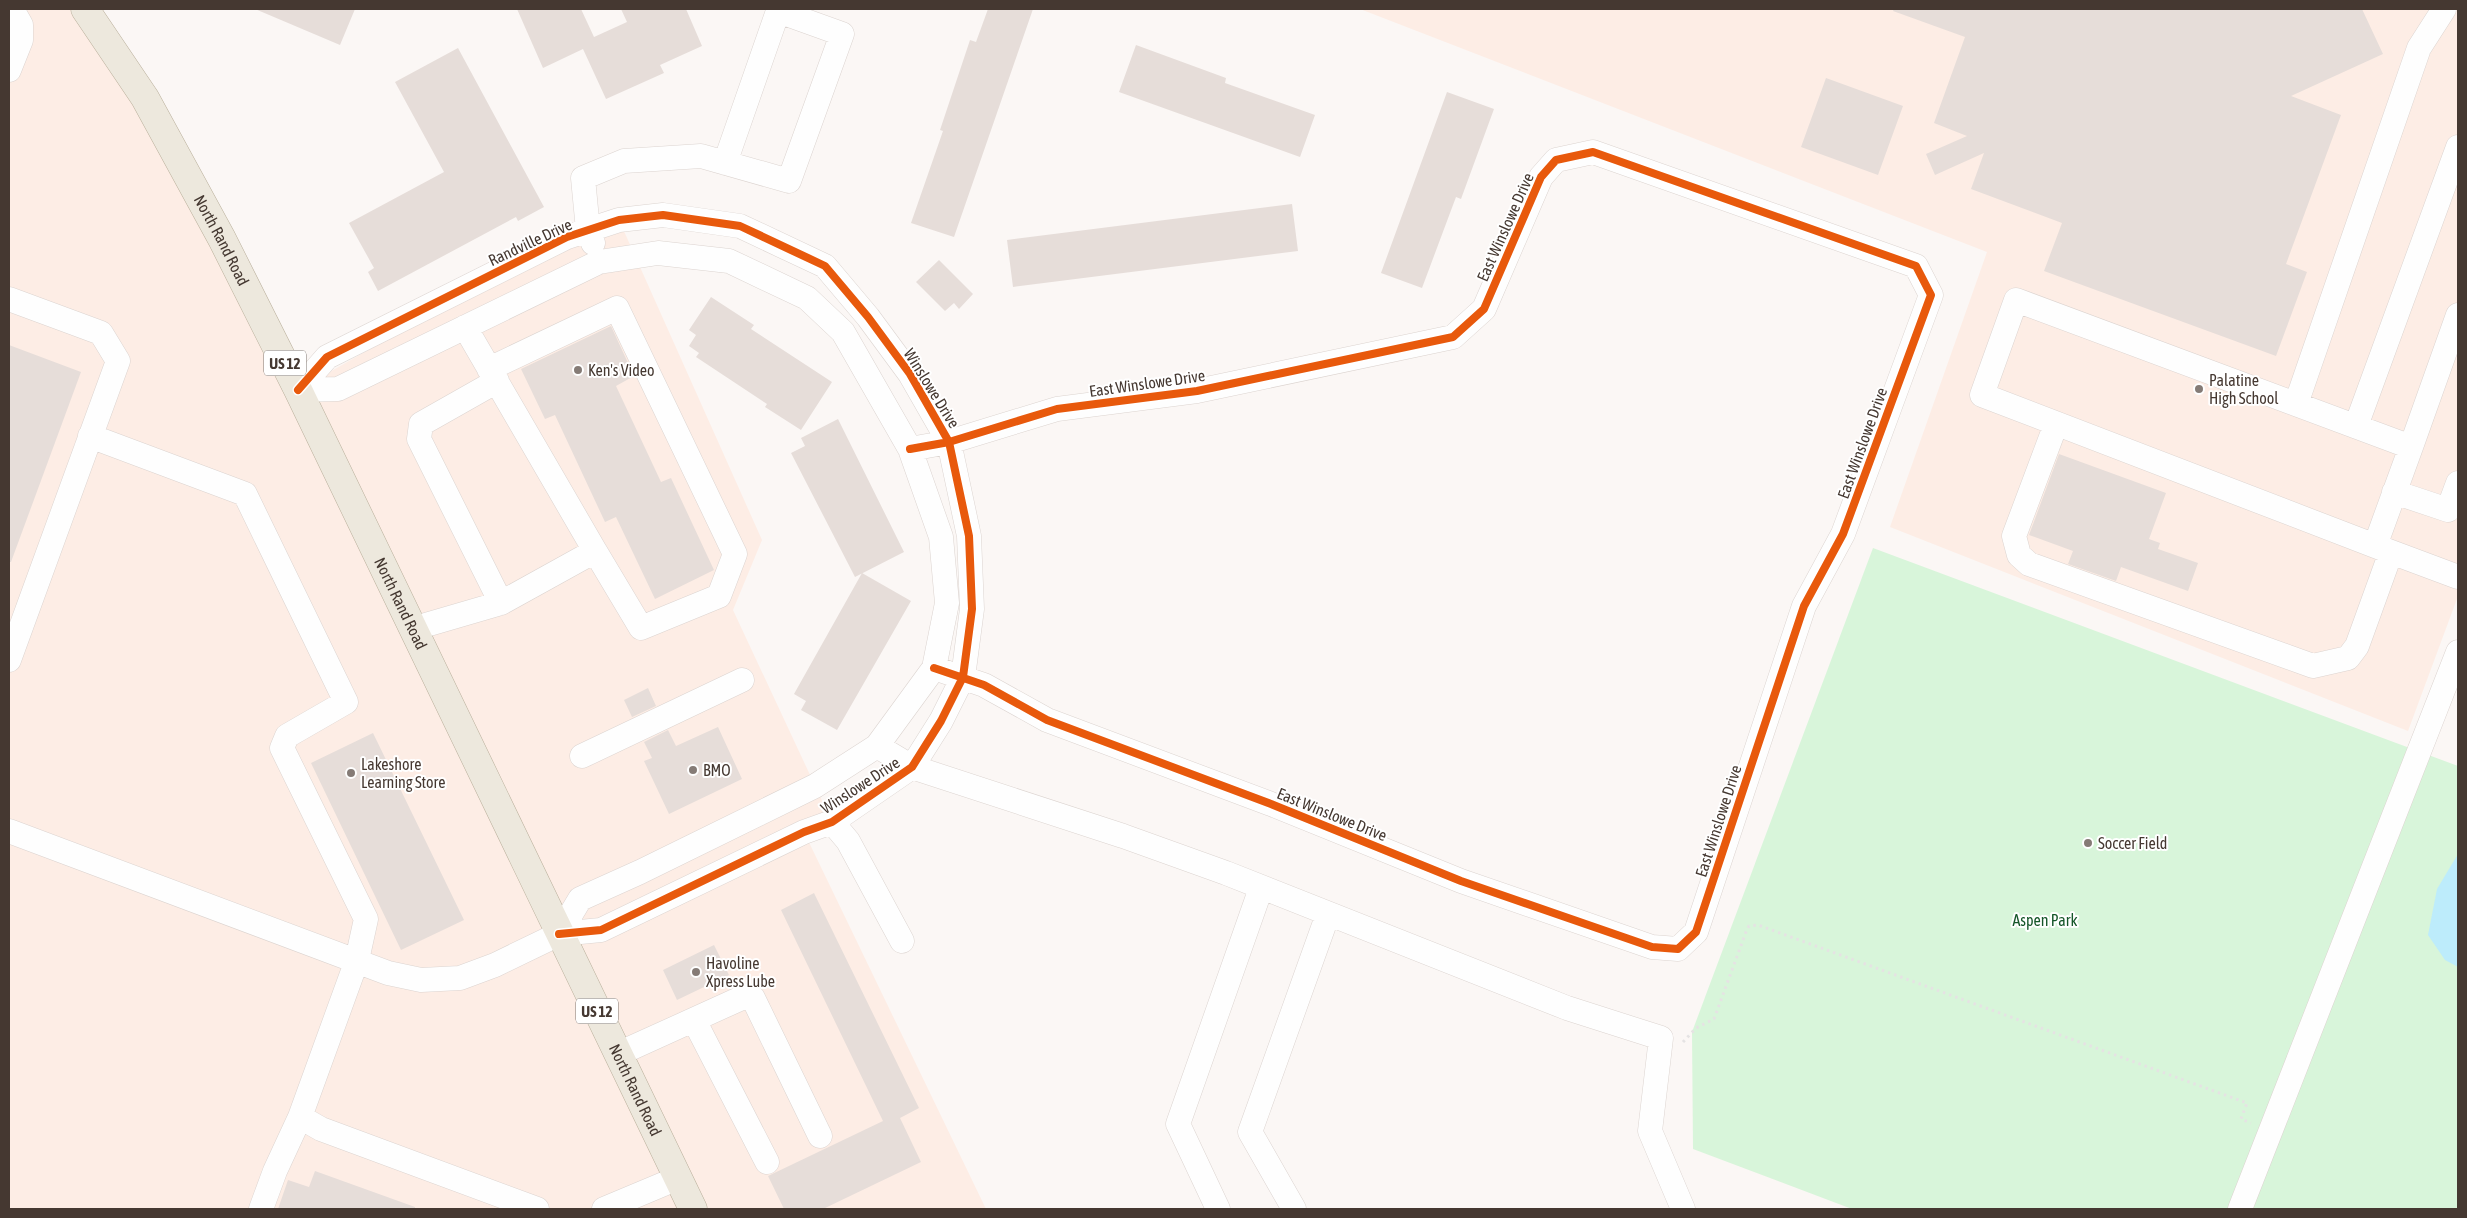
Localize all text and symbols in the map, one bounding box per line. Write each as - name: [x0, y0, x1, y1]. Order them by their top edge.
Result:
- street label: East Winslowe Drive: [1473, 170, 1537, 284]
- street label: North Rand Road: [191, 192, 253, 288]
- street label: Randville Drive: [485, 215, 575, 269]
- street label: Winslowe Drive: [901, 345, 963, 431]
- road number: US 12: [264, 350, 306, 376]
- place label: Ken's Video: [588, 361, 655, 379]
- marker: Ken's Video: [572, 364, 584, 376]
- street label: East Winslowe Drive: [1088, 366, 1206, 400]
- place label: Palatine High School: [2209, 371, 2279, 408]
- marker: Palatine High School: [2193, 383, 2205, 395]
- street label: East Winslowe Drive: [1834, 385, 1890, 501]
- street label: North Rand Road: [371, 555, 431, 652]
- street label: Winslowe Drive: [817, 753, 903, 817]
- place label: Lakeshore Learning Store: [361, 755, 446, 792]
- place label: BMO: [703, 761, 731, 779]
- street label: East Winslowe Drive: [1691, 763, 1745, 879]
- marker: BMO: [687, 764, 699, 776]
- marker: Lakeshore Learning Store: [345, 767, 357, 779]
- street label: East Winslowe Drive: [1275, 784, 1389, 844]
- place label: Soccer Field: [2098, 834, 2167, 852]
- marker: Soccer Field: [2082, 837, 2094, 849]
- park label: Aspen Park: [2012, 911, 2078, 930]
- place label: Havoline Xpress Lube: [706, 954, 775, 991]
- marker: Havoline Xpress Lube: [690, 966, 702, 978]
- road number: US 12: [576, 998, 618, 1024]
- street label: North Rand Road: [606, 1041, 665, 1139]

